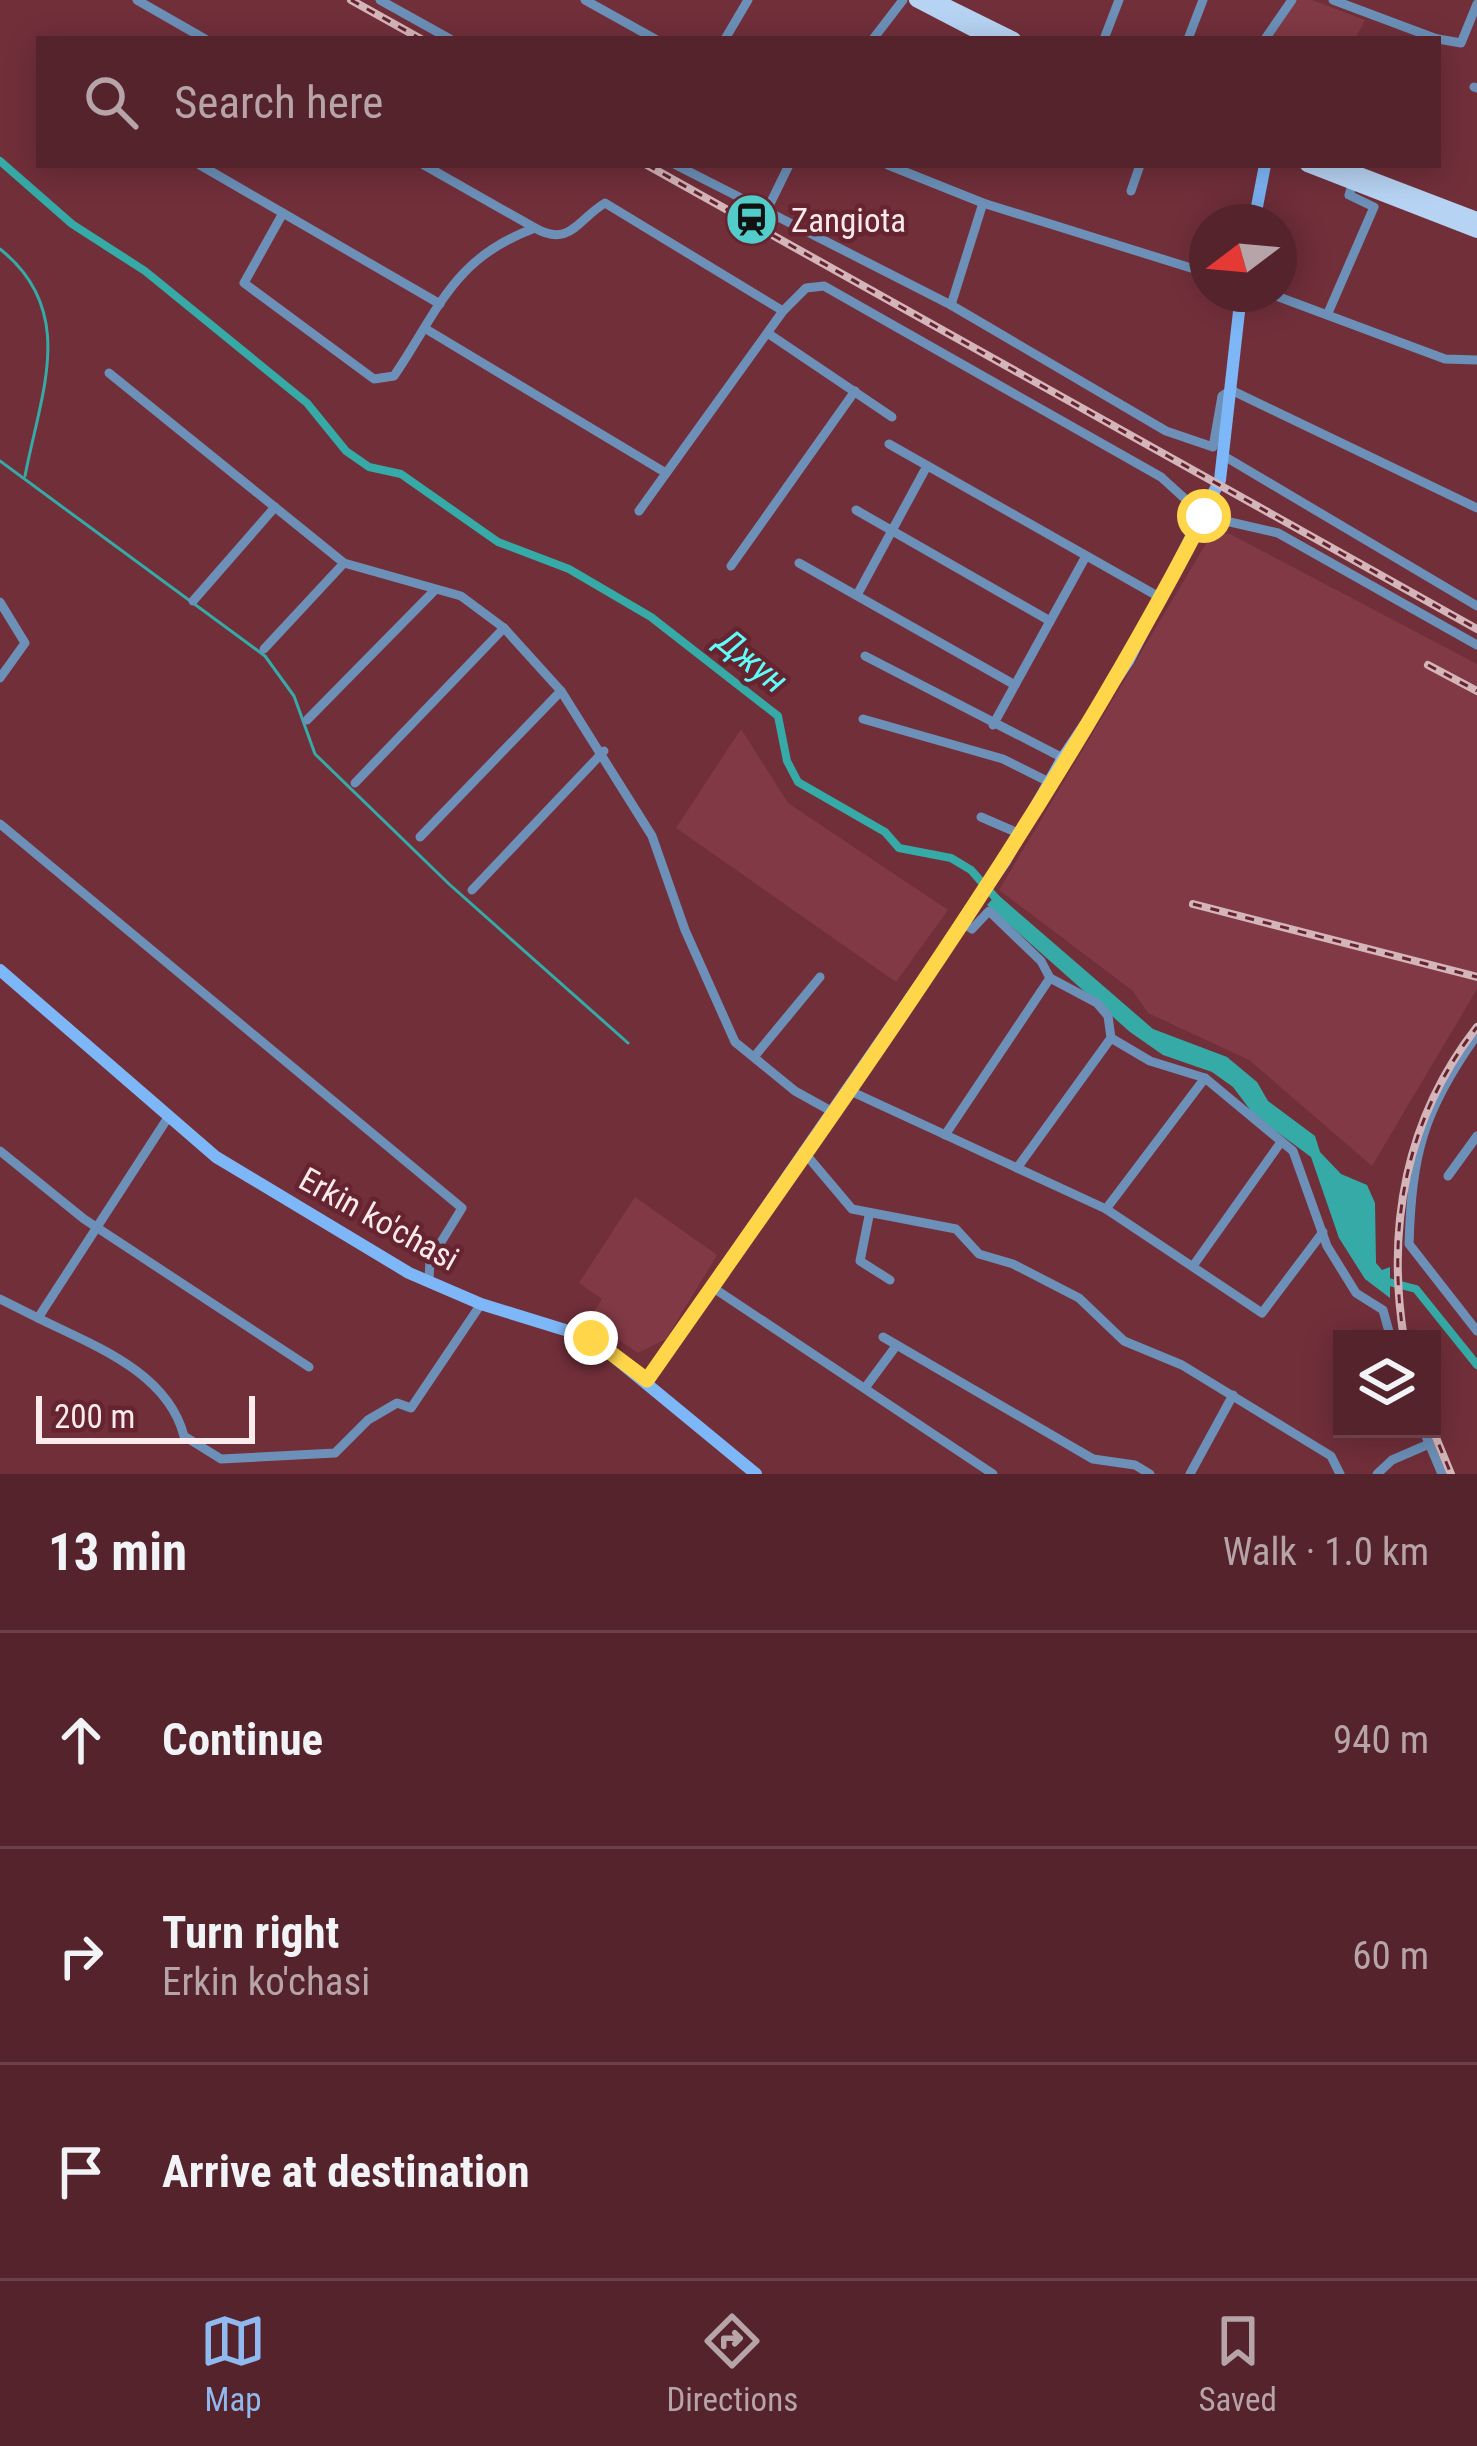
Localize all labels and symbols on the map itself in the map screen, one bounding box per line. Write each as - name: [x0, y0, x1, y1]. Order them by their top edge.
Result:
- station icon: Zangiota: [724, 192, 780, 248]
- place label: Zangiota: [791, 201, 906, 240]
- north arrow: [1189, 204, 1297, 312]
- route start: [1177, 489, 1231, 543]
- water label: Джун: [707, 619, 796, 702]
- street label: Erkin ko'chasi: [293, 1159, 465, 1279]
- route end: [564, 1311, 618, 1365]
- scale bar: [36, 1390, 255, 1443]

